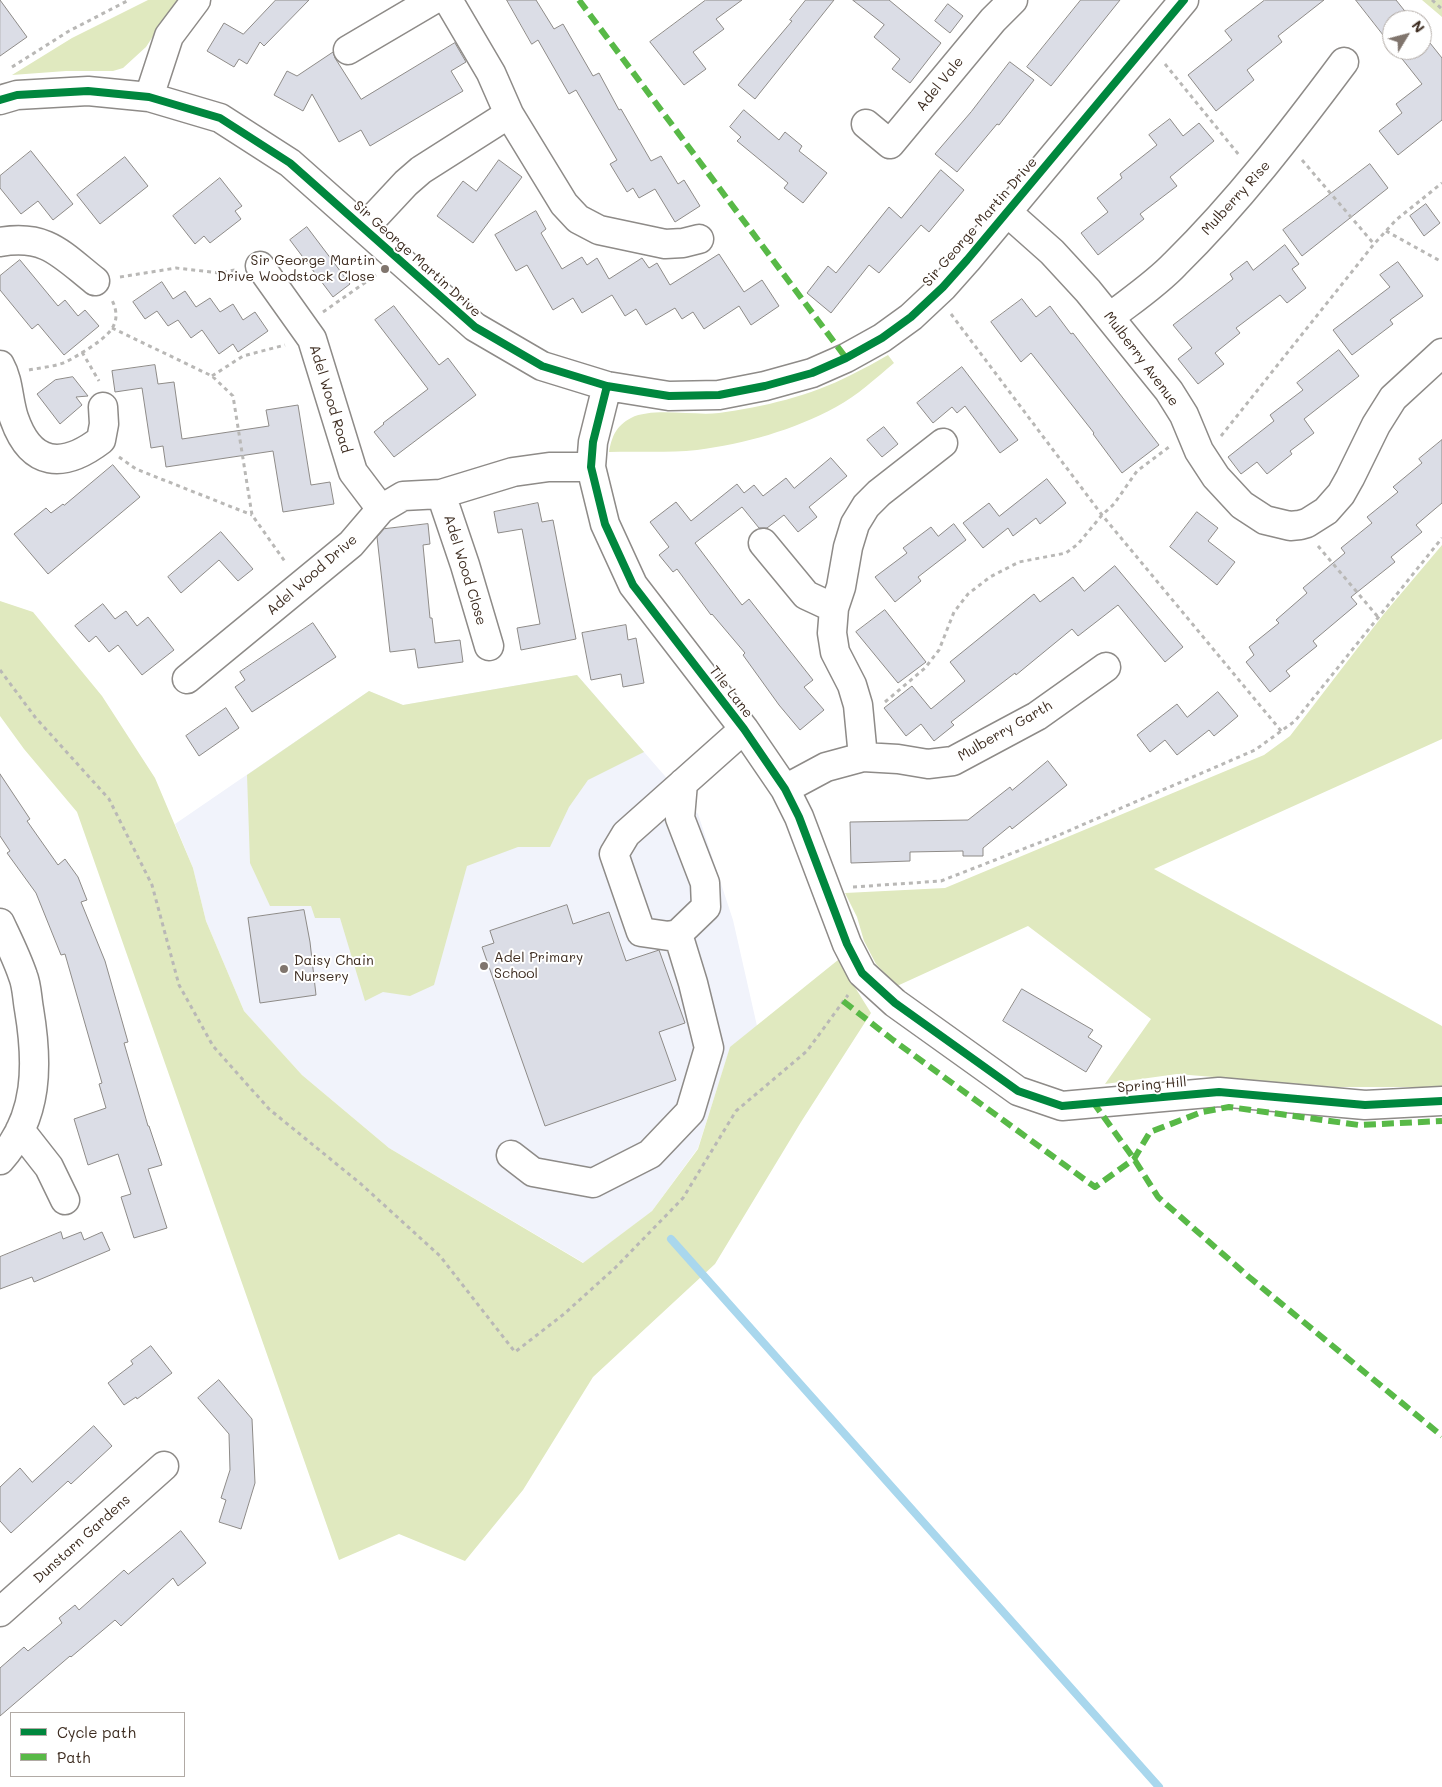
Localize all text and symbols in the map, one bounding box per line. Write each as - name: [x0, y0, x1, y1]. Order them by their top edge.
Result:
- north arrow: [1382, 10, 1432, 60]
- text: N: [1408, 16, 1429, 36]
- street label: Adel Vale: [913, 53, 967, 115]
- street label: Sir George Martin Drive: [919, 154, 1041, 290]
- street label: Mulberry Rise: [1198, 157, 1274, 239]
- street label: Sir George Martin Drive: [350, 197, 484, 321]
- place label: Sir George Martin Drive Woodstock Close: [217, 253, 375, 286]
- marker: Sir George Martin Drive Woodstock Close: [379, 263, 391, 275]
- street label: Mulberry Avenue: [1100, 308, 1182, 410]
- street label: Adel Wood Road: [306, 343, 354, 455]
- street label: Adel Wood Close: [440, 513, 490, 627]
- street label: Adel Wood Drive: [263, 531, 361, 619]
- street label: Tile Lane: [706, 663, 756, 721]
- street label: Mulberry Garth: [955, 697, 1055, 765]
- place label: Adel Primary School: [494, 950, 583, 982]
- place label: Daisy Chain Nursery: [294, 953, 374, 986]
- marker: Adel Primary School: [478, 960, 490, 972]
- marker: Daisy Chain Nursery: [278, 963, 290, 975]
- street label: Spring Hill: [1117, 1074, 1187, 1096]
- street label: Dunstarn Gardens: [30, 1491, 134, 1587]
- legend: [10, 1712, 185, 1777]
- text: Cycle path: [57, 1722, 136, 1742]
- text: Path: [57, 1747, 91, 1767]

